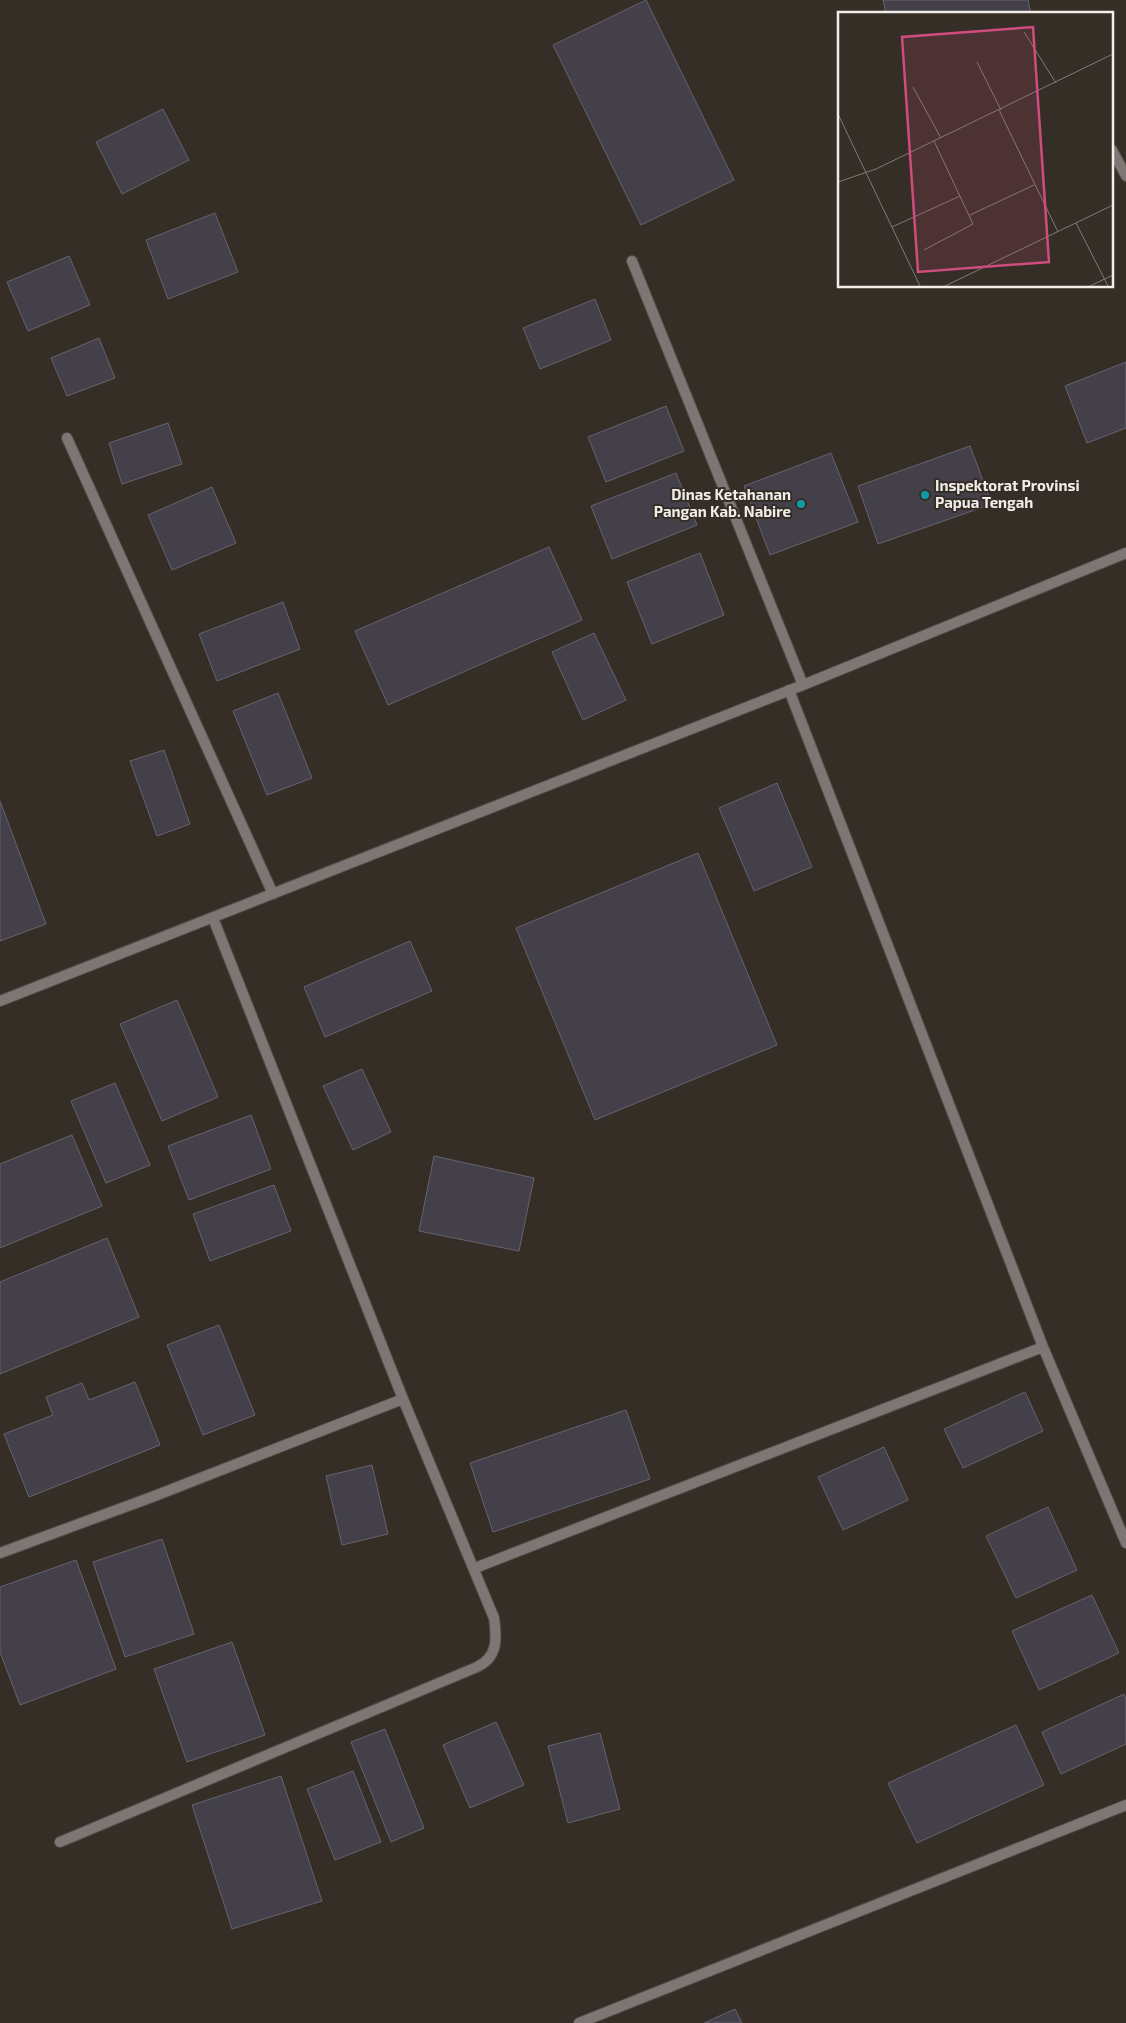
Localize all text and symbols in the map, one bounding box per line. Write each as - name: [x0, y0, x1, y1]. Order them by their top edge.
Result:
- inset map: [838, 12, 1114, 288]
- place label: Inspektorat Provinsi Papua Tengah: [935, 476, 1080, 511]
- place label: Dinas Ketahanan Pangan Kab. Nabire: [654, 485, 791, 520]
- marker: Inspektorat Provinsi Papua Tengah: [919, 489, 931, 501]
- marker: Dinas Ketahanan Pangan Kab. Nabire: [795, 498, 807, 510]

